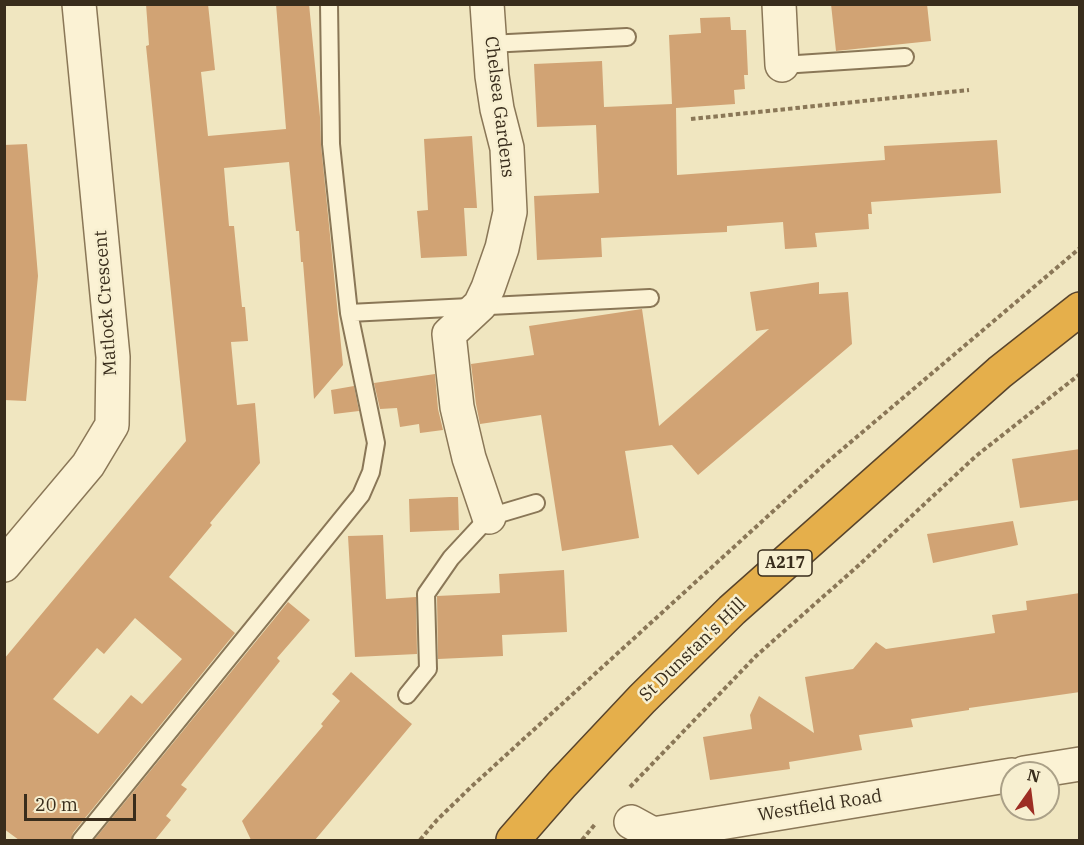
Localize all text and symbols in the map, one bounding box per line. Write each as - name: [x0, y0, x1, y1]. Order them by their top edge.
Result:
- street label: Chelsea Gardens: [480, 35, 518, 179]
- street label: Matlock Crescent: [90, 230, 122, 376]
- road number: A217: [758, 550, 812, 576]
- street label: St Dunstan's Hill: [635, 594, 751, 706]
- north arrow: [1000, 761, 1060, 821]
- text: N: [1025, 764, 1042, 787]
- scale bar: [27, 782, 140, 820]
- street label: Westfield Road: [756, 785, 884, 827]
- text: 20 m: [35, 793, 78, 816]

